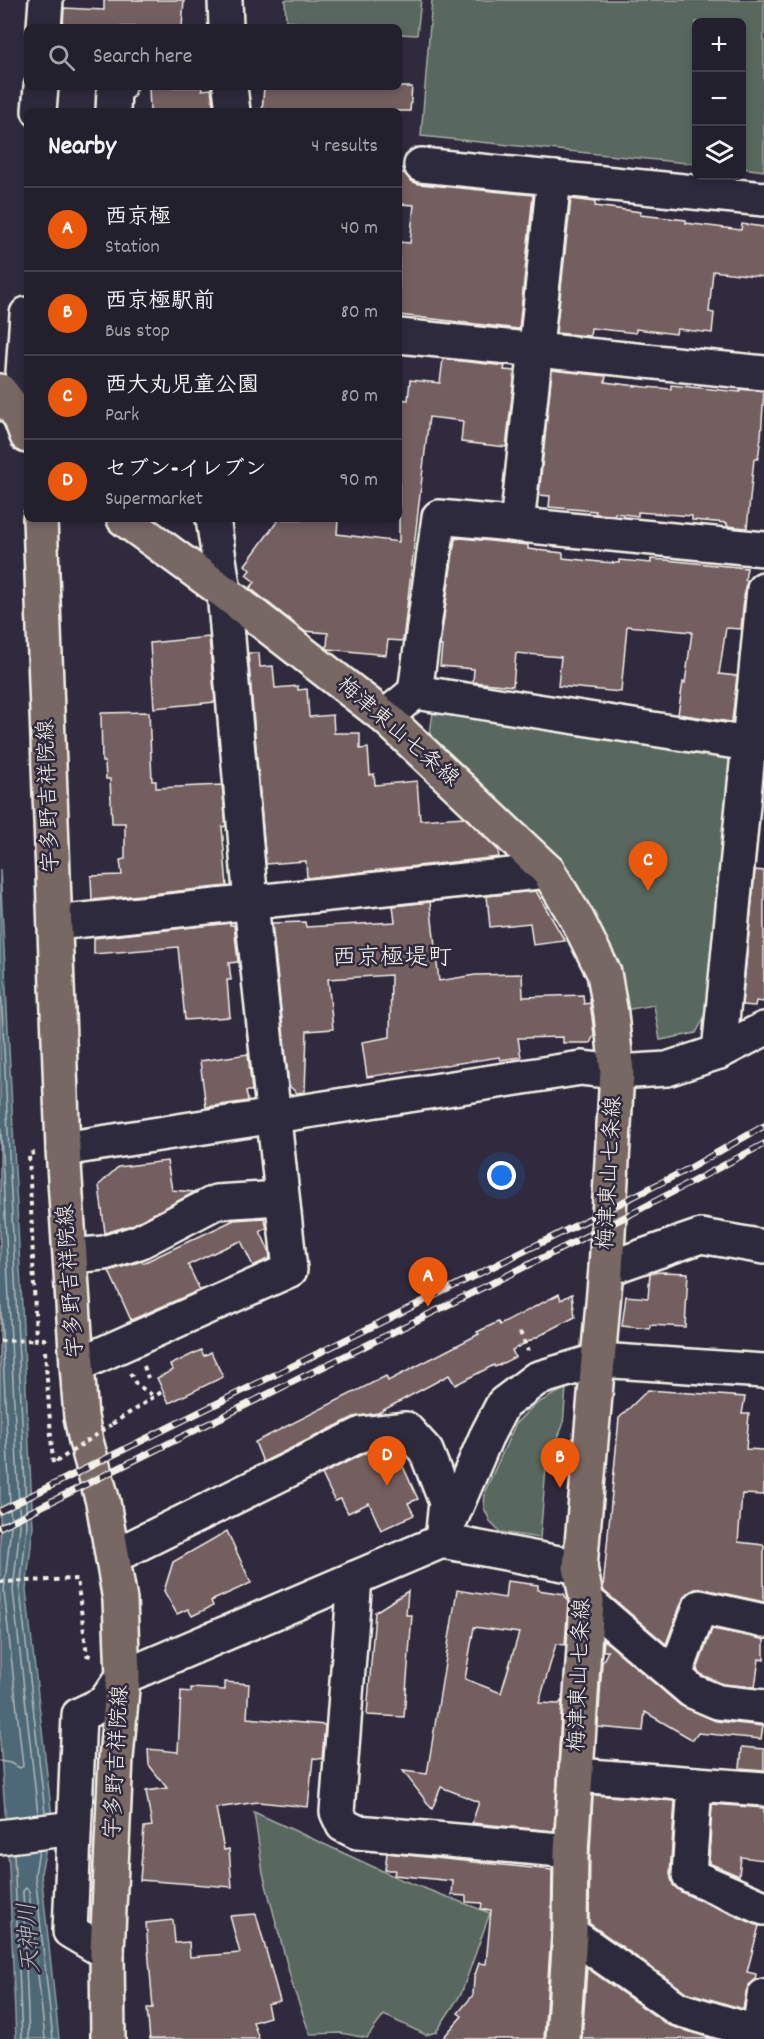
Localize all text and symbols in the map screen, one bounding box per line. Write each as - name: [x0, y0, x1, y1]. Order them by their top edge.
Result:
- map controls: [692, 18, 746, 180]
- button: +: [692, 18, 746, 72]
- search box: [24, 24, 402, 90]
- icon: search: [45, 41, 78, 74]
- text: Search here: [93, 42, 192, 73]
- button: −: [692, 72, 746, 126]
- button: layers: [692, 126, 746, 180]
- text: Nearby: [48, 129, 116, 166]
- text: 4 results: [311, 133, 378, 161]
- text: 西京極: [105, 203, 171, 234]
- text: A: [62, 215, 73, 243]
- text: 40 m: [340, 215, 378, 243]
- text: Station: [105, 234, 160, 262]
- text: 西京極駅前: [105, 287, 215, 318]
- text: B: [63, 299, 72, 327]
- text: 80 m: [341, 299, 378, 327]
- text: Bus stop: [105, 318, 170, 346]
- text: 西大丸児童公園: [105, 371, 259, 402]
- text: C: [63, 383, 72, 411]
- text: 80 m: [341, 383, 378, 411]
- text: Park: [105, 402, 139, 430]
- text: セブン-イレブン: [105, 455, 267, 486]
- text: D: [62, 467, 73, 495]
- text: 90 m: [340, 467, 378, 495]
- text: Supermarket: [105, 486, 203, 514]
- street label: 梅津東山七条線: [329, 671, 465, 795]
- street label: 宇多野吉祥院線: [32, 718, 68, 874]
- pin: C: [628, 842, 668, 891]
- district label: 西京極堤町: [332, 942, 452, 976]
- street label: 梅津東山七条線: [591, 1095, 631, 1251]
- your location: [487, 1161, 516, 1190]
- street label: 宇多野吉祥院線: [51, 1203, 93, 1359]
- pin: A: [408, 1258, 448, 1307]
- pin: D: [368, 1436, 406, 1486]
- pin: B: [540, 1438, 580, 1488]
- street label: 梅津東山七条線: [563, 1597, 599, 1753]
- street label: 宇多野吉祥院線: [98, 1684, 138, 1840]
- water label: 天神川: [12, 1901, 50, 1975]

